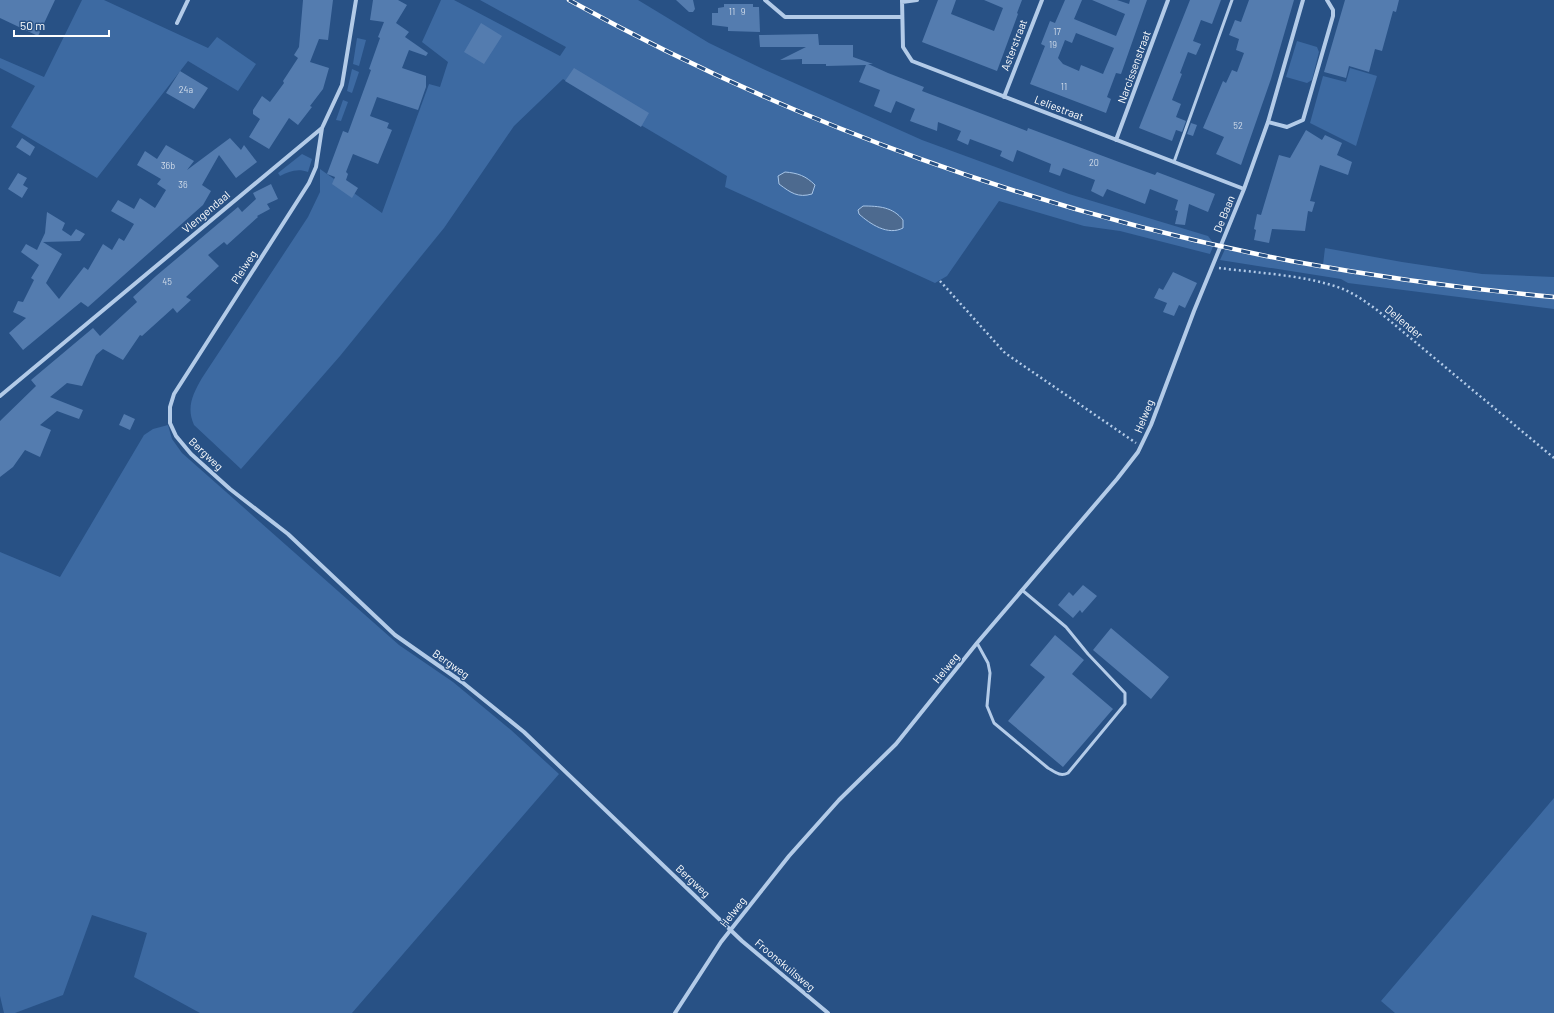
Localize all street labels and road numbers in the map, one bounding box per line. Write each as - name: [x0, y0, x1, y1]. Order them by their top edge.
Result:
- street label: Asterstraat: [998, 17, 1029, 72]
- street label: Narcissenstraat: [1114, 29, 1153, 105]
- street label: Leliestraat: [1033, 92, 1086, 123]
- street label: Vlengendaal: [179, 188, 232, 235]
- street label: De Baan: [1210, 193, 1237, 234]
- street label: Pleiweg: [228, 247, 259, 286]
- street label: Dellender: [1383, 302, 1426, 341]
- street label: Helweg: [1131, 397, 1156, 435]
- street label: Bergweg: [187, 435, 226, 473]
- street label: Bergweg: [430, 646, 472, 681]
- street label: Helweg: [930, 650, 962, 685]
- street label: Bergweg: [674, 862, 713, 900]
- street label: Helweg: [717, 894, 749, 930]
- street label: Froonskuilsweg: [753, 936, 818, 994]

